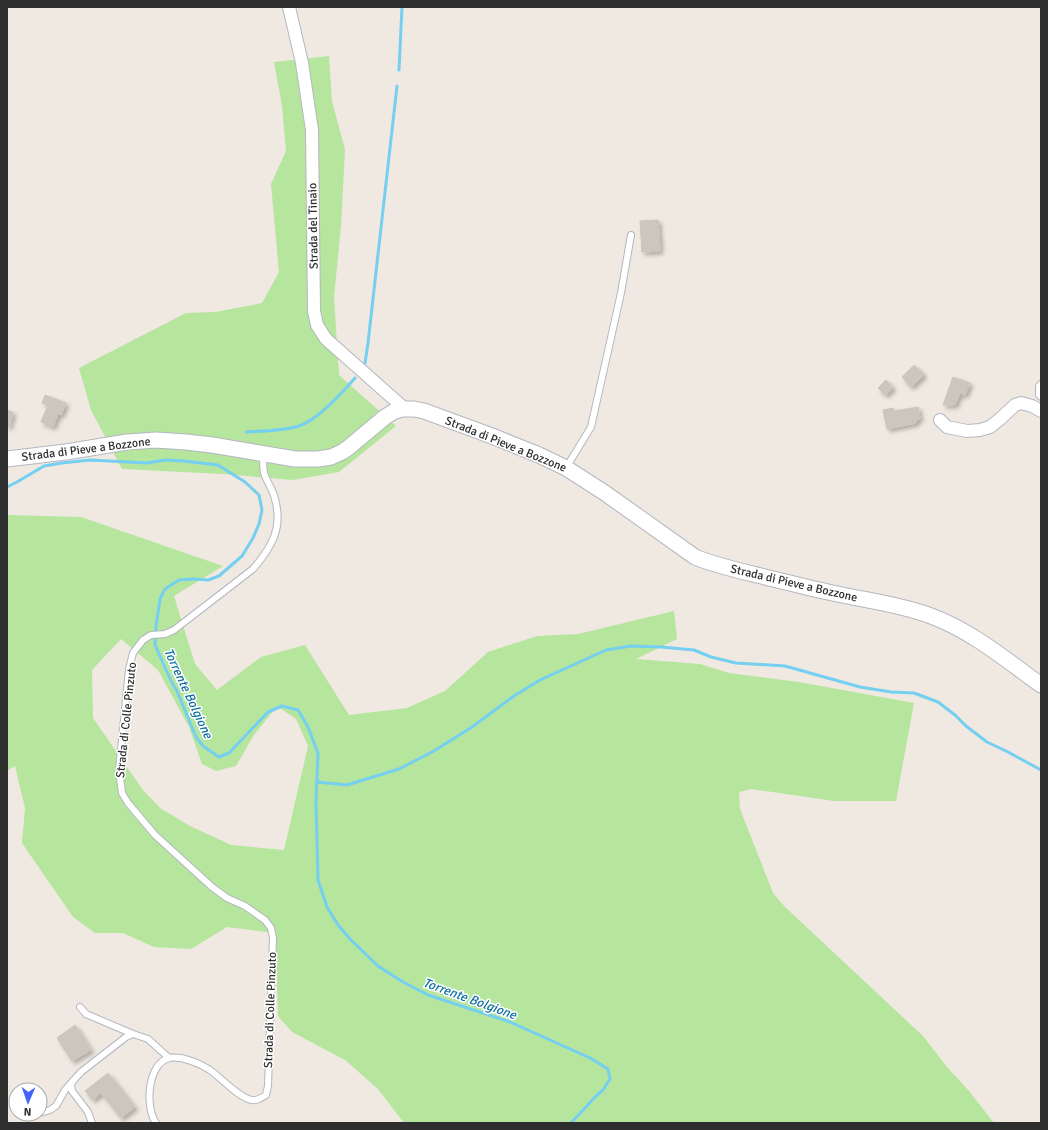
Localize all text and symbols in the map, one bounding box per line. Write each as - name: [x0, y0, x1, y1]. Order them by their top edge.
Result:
- street label: Strada del Tinaio: [305, 183, 322, 269]
- street label: Strada di Pieve a Bozzone: [443, 413, 569, 476]
- street label: Strada di Pieve a Bozzone: [21, 434, 151, 465]
- street label: Strada di Pieve a Bozzone: [729, 562, 859, 605]
- water label: Torrente Bolgione: [160, 646, 217, 742]
- street label: Strada di Colle Pinzuto: [113, 661, 140, 779]
- street label: Strada di Colle Pinzuto: [261, 952, 280, 1068]
- water label: Torrente Bolgione: [421, 975, 520, 1024]
- north arrow: [8, 1082, 48, 1122]
- text: N: [24, 1105, 32, 1118]

